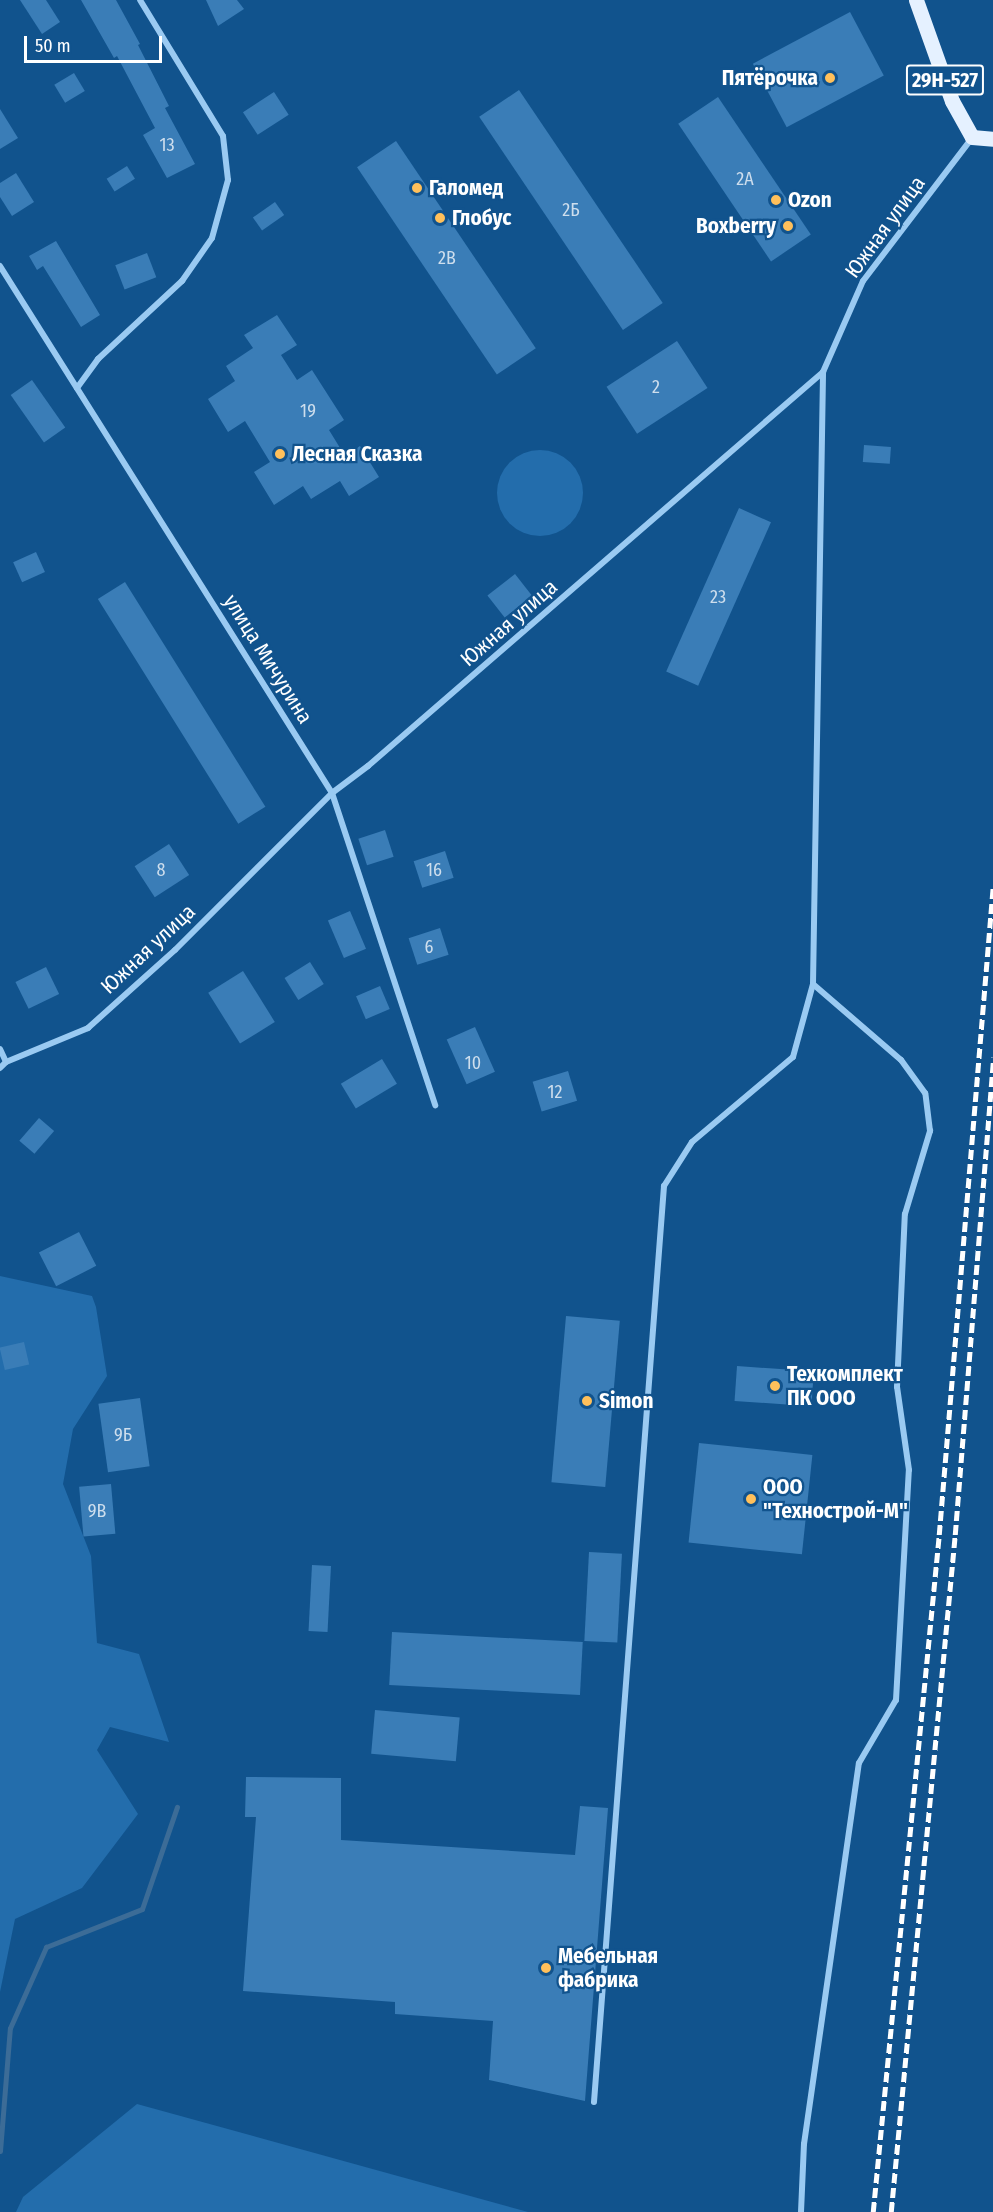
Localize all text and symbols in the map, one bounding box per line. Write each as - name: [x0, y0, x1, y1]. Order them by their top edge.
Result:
- scale bar: [27, 24, 165, 62]
- text: 50 m: [35, 35, 71, 57]
- road number: 29Н-527: [904, 63, 986, 97]
- place label: Пятёрочка: [722, 65, 818, 91]
- marker: Пятёрочка: [823, 71, 837, 85]
- house number: 13: [159, 134, 175, 156]
- house number: 2А: [736, 168, 754, 190]
- street label: Южная улица: [840, 171, 930, 283]
- place label: Галомед: [429, 175, 503, 201]
- marker: Галомед: [410, 181, 424, 195]
- place label: Ozon: [788, 187, 832, 213]
- marker: Ozon: [769, 193, 783, 207]
- house number: 2Б: [562, 199, 580, 221]
- place label: Глобус: [452, 205, 511, 231]
- marker: Глобус: [433, 211, 447, 225]
- place label: Boxberry: [696, 213, 776, 239]
- marker: Boxberry: [781, 219, 795, 233]
- house number: 2В: [438, 247, 456, 269]
- house number: 2: [652, 376, 660, 398]
- house number: 19: [300, 400, 316, 422]
- place label: Лесная Сказка: [292, 441, 422, 467]
- marker: Лесная Сказка: [273, 447, 287, 461]
- street label: Южная улица: [456, 574, 562, 672]
- house number: 23: [710, 586, 726, 608]
- street label: улица Мичурина: [218, 590, 318, 728]
- house number: 8: [157, 859, 165, 881]
- house number: 16: [426, 859, 442, 881]
- street label: Южная улица: [96, 899, 200, 999]
- house number: 6: [425, 936, 433, 958]
- house number: 10: [465, 1052, 481, 1074]
- house number: 12: [548, 1081, 562, 1103]
- place label: Техкомплект ПК ООО: [787, 1361, 903, 1411]
- marker: Техкомплект ПК ООО: [768, 1379, 782, 1393]
- place label: Simon: [599, 1388, 654, 1414]
- marker: Simon: [580, 1394, 594, 1408]
- house number: 9Б: [114, 1424, 132, 1446]
- place label: ООО "Технострой-М": [763, 1474, 908, 1524]
- marker: ООО "Технострой-М": [744, 1492, 758, 1506]
- house number: 9В: [88, 1500, 106, 1522]
- place label: Мебельная фабрика: [558, 1943, 658, 1993]
- marker: Мебельная фабрика: [539, 1961, 553, 1975]

